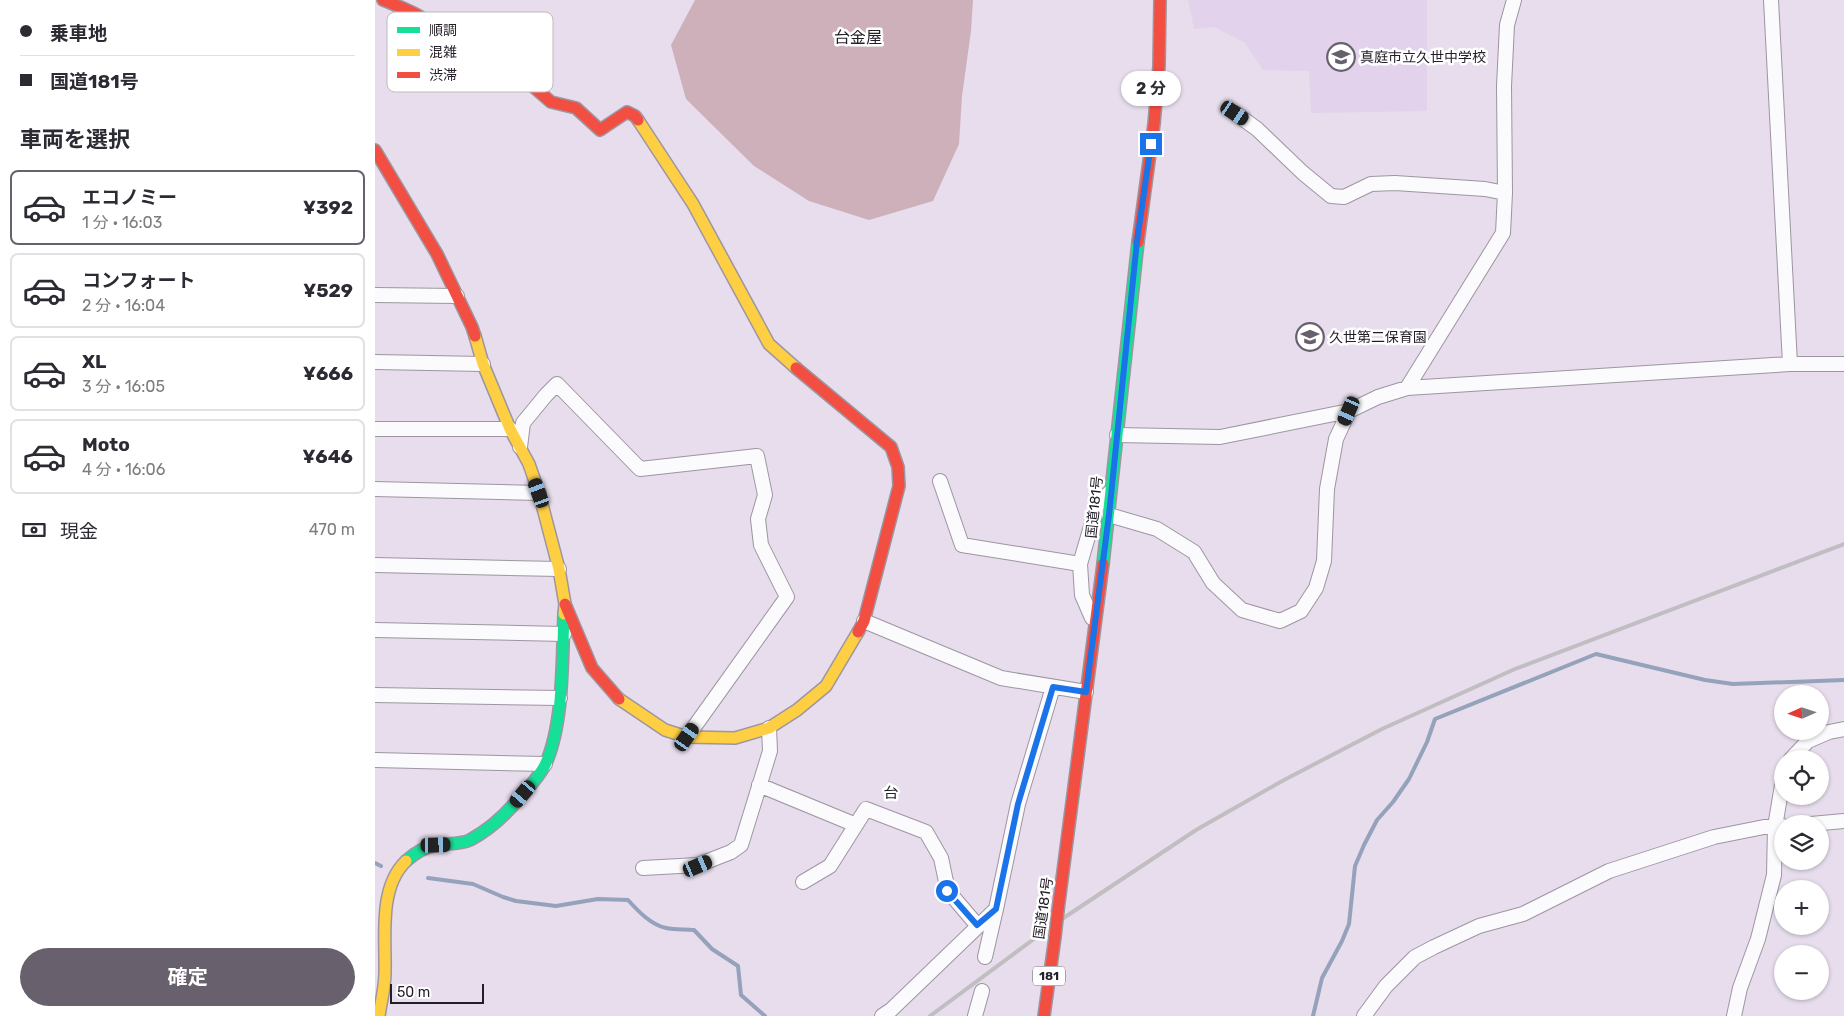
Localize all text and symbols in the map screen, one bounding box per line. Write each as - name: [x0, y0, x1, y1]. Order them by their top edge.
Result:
- legend: [387, 12, 553, 92]
- text: 乗車地: [50, 22, 107, 45]
- text: 順調: [429, 22, 457, 39]
- district label: 台金屋: [834, 28, 882, 47]
- school or university icon: 真庭市立久世中学校: [1326, 42, 1356, 72]
- text: 混雑: [429, 44, 457, 61]
- place label: 真庭市立久世中学校: [1360, 49, 1486, 66]
- text: 渋滞: [429, 67, 457, 84]
- text: 国道181号: [50, 70, 139, 93]
- callout: 2 分: [1121, 72, 1181, 106]
- text: 2 分: [1136, 79, 1166, 98]
- car: [1218, 98, 1251, 128]
- text: 車両を選択: [20, 126, 130, 153]
- route end: [1140, 133, 1162, 155]
- icon: car: [22, 185, 67, 230]
- text: エコノミー: [82, 186, 177, 209]
- text: ¥392: [303, 196, 353, 219]
- text: 1 分 · 16:03: [82, 213, 162, 232]
- icon: car: [22, 268, 67, 313]
- text: コンフォート: [82, 269, 195, 292]
- text: ¥529: [303, 279, 353, 302]
- text: 2 分 · 16:04: [82, 296, 165, 315]
- school or university icon: 久世第二保育園: [1295, 322, 1325, 352]
- place label: 久世第二保育園: [1329, 329, 1427, 346]
- text: XL: [82, 350, 106, 373]
- icon: car: [22, 351, 67, 396]
- text: ¥666: [303, 362, 353, 385]
- text: 3 分 · 16:05: [82, 377, 165, 396]
- car: [1336, 394, 1361, 428]
- text: Moto: [82, 433, 130, 456]
- icon: car: [22, 434, 67, 479]
- text: ¥646: [302, 445, 353, 468]
- text: 4 分 · 16:06: [82, 460, 165, 479]
- street label: 国道181号: [1083, 475, 1106, 539]
- car: [526, 476, 551, 510]
- icon: cash: [20, 516, 48, 544]
- text: 現金: [60, 520, 98, 543]
- text: 470 m: [309, 520, 355, 539]
- north arrow: [1774, 685, 1829, 740]
- map controls: [1774, 685, 1829, 1000]
- car: [672, 720, 701, 754]
- button: locate: [1774, 750, 1829, 805]
- car: [507, 778, 538, 810]
- district label: 台: [883, 784, 899, 802]
- button: layers: [1774, 815, 1829, 870]
- car: [420, 837, 451, 853]
- car: [681, 853, 714, 879]
- street label: 国道181号: [1031, 876, 1056, 940]
- route start: [936, 880, 958, 902]
- button: +: [1774, 880, 1829, 935]
- button: −: [1774, 945, 1829, 1000]
- button: 確定: [20, 948, 355, 1006]
- road number: 181: [1033, 966, 1065, 986]
- scale bar: [390, 981, 484, 1004]
- text: 50 m: [397, 984, 430, 1001]

